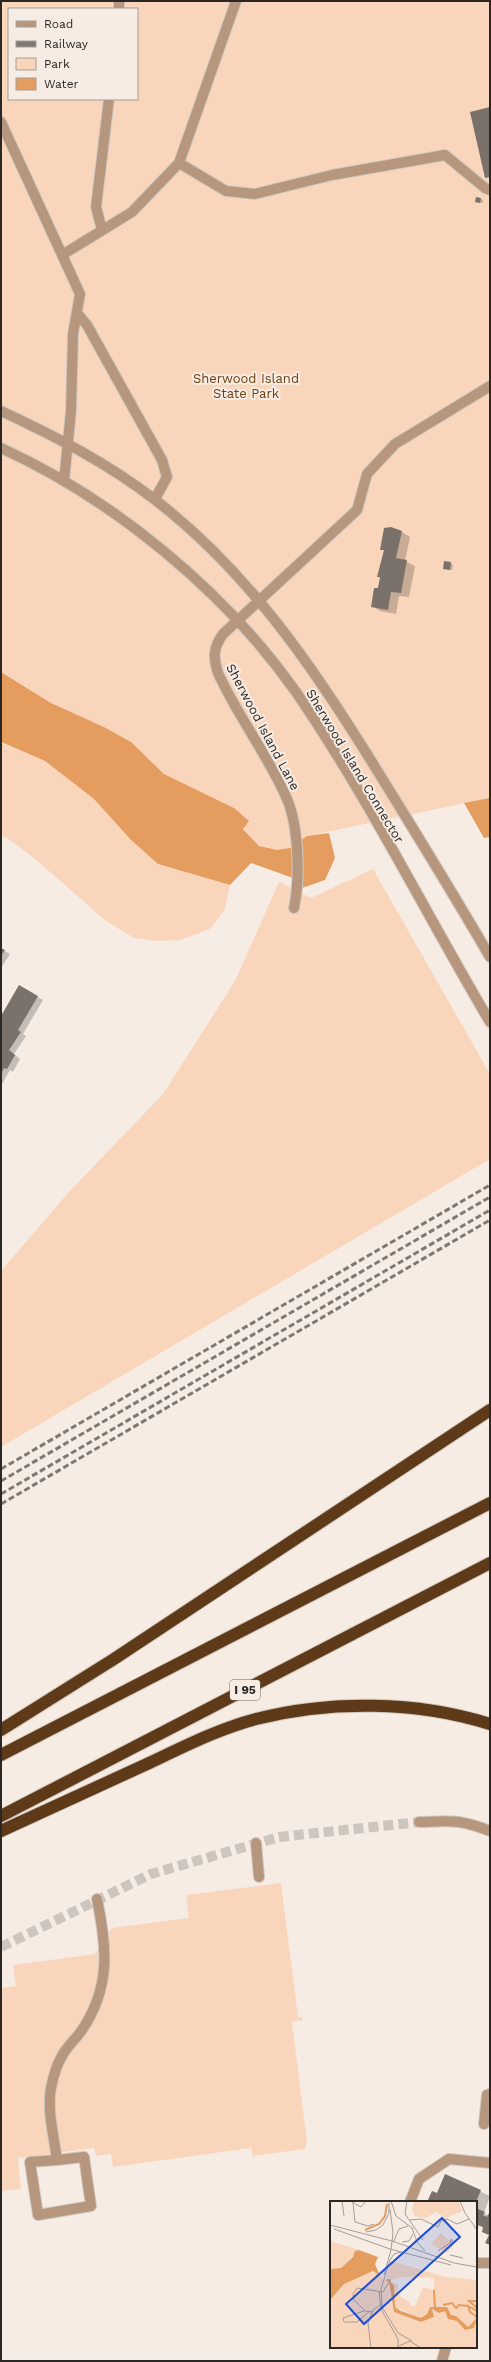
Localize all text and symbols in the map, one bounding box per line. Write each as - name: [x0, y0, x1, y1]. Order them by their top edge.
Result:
- legend: [8, 8, 138, 100]
- text: Road: [44, 17, 73, 31]
- text: Railway: [44, 37, 89, 51]
- text: Park: [44, 57, 70, 71]
- text: Water: [44, 77, 79, 91]
- park label: Sherwood Island State Park: [193, 371, 299, 401]
- street label: Sherwood Island Lane: [223, 661, 303, 793]
- street label: Sherwood Island Connector: [303, 686, 407, 846]
- road number: I 95: [230, 1680, 260, 1700]
- inset map: [330, 2201, 477, 2348]

